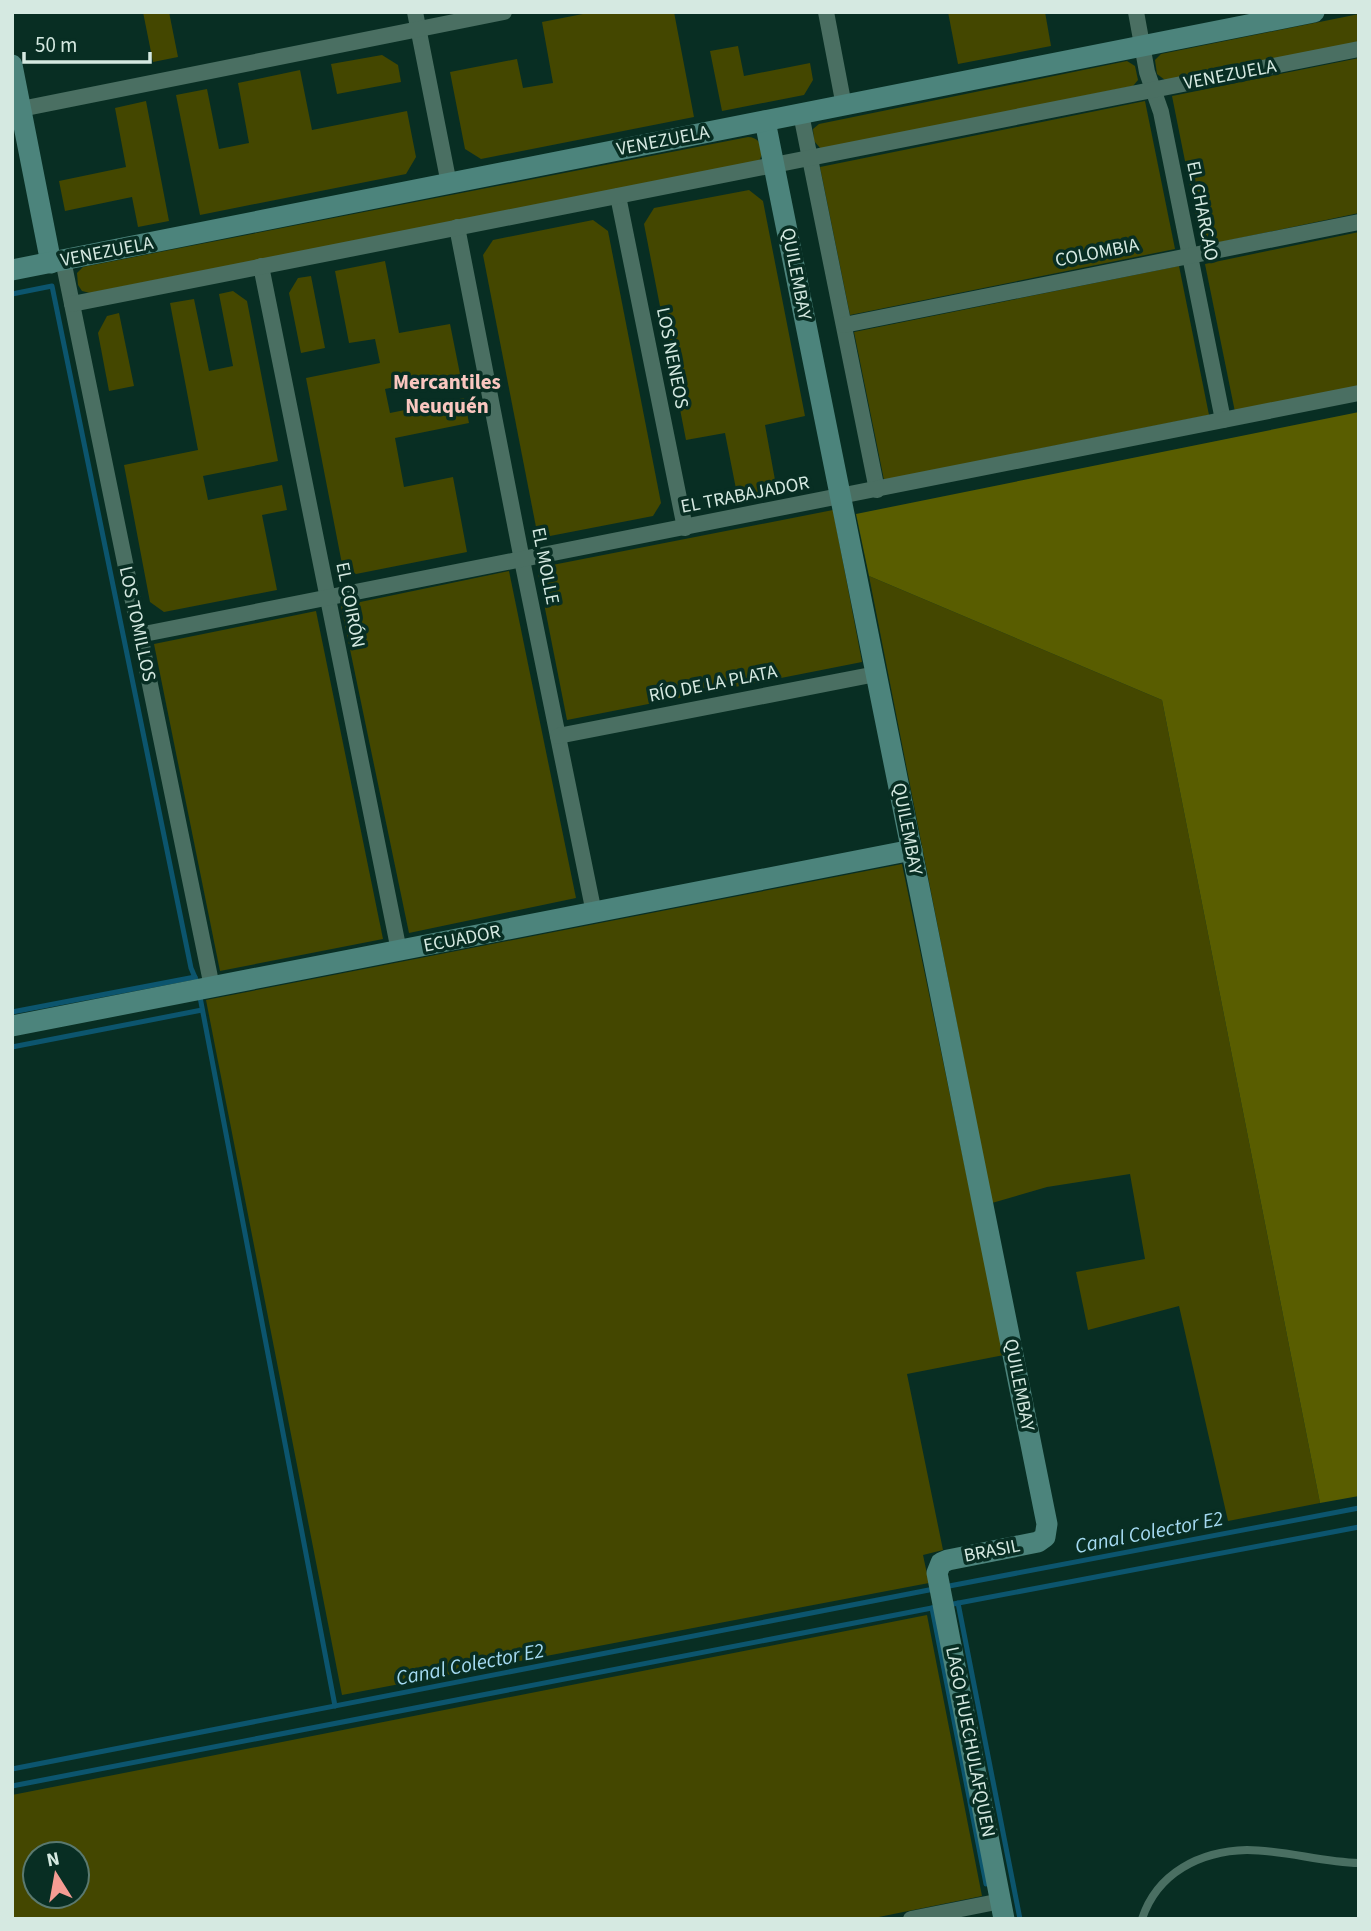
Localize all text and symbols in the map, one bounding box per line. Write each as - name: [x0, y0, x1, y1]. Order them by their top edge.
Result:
- scale bar: [24, 21, 150, 65]
- text: 50 m: [35, 30, 77, 60]
- street label: VENEZUELA: [1181, 53, 1279, 97]
- street label: VENEZUELA: [614, 119, 712, 163]
- street label: EL CHARCAO: [1179, 159, 1225, 263]
- street label: QUILEMBAY: [774, 226, 818, 323]
- street label: VENEZUELA: [58, 230, 156, 274]
- street label: COLOMBIA: [1053, 232, 1142, 274]
- street label: LOS NENEOS: [649, 305, 695, 411]
- district label: Mercantiles Neuquén: [393, 367, 501, 421]
- street label: EL TRABAJADOR: [678, 469, 812, 521]
- street label: EL MOLLE: [524, 525, 566, 607]
- street label: EL COIRÓN: [328, 560, 372, 650]
- street label: LOS TOMILLOS: [112, 564, 162, 684]
- street label: RÍO DE LA PLATA: [647, 658, 780, 710]
- street label: QUILEMBAY: [885, 781, 929, 878]
- street label: ECUADOR: [421, 918, 503, 960]
- street label: QUILEMBAY: [997, 1337, 1041, 1434]
- water label: Canal Colector E2: [1072, 1503, 1226, 1561]
- street label: BRASIL: [962, 1532, 1022, 1570]
- water label: Canal Colector E2: [393, 1635, 547, 1693]
- street label: LAGO HUECHULAFQUEN: [938, 1644, 1002, 1840]
- north arrow: [21, 1840, 91, 1910]
- text: N: [44, 1845, 62, 1874]

